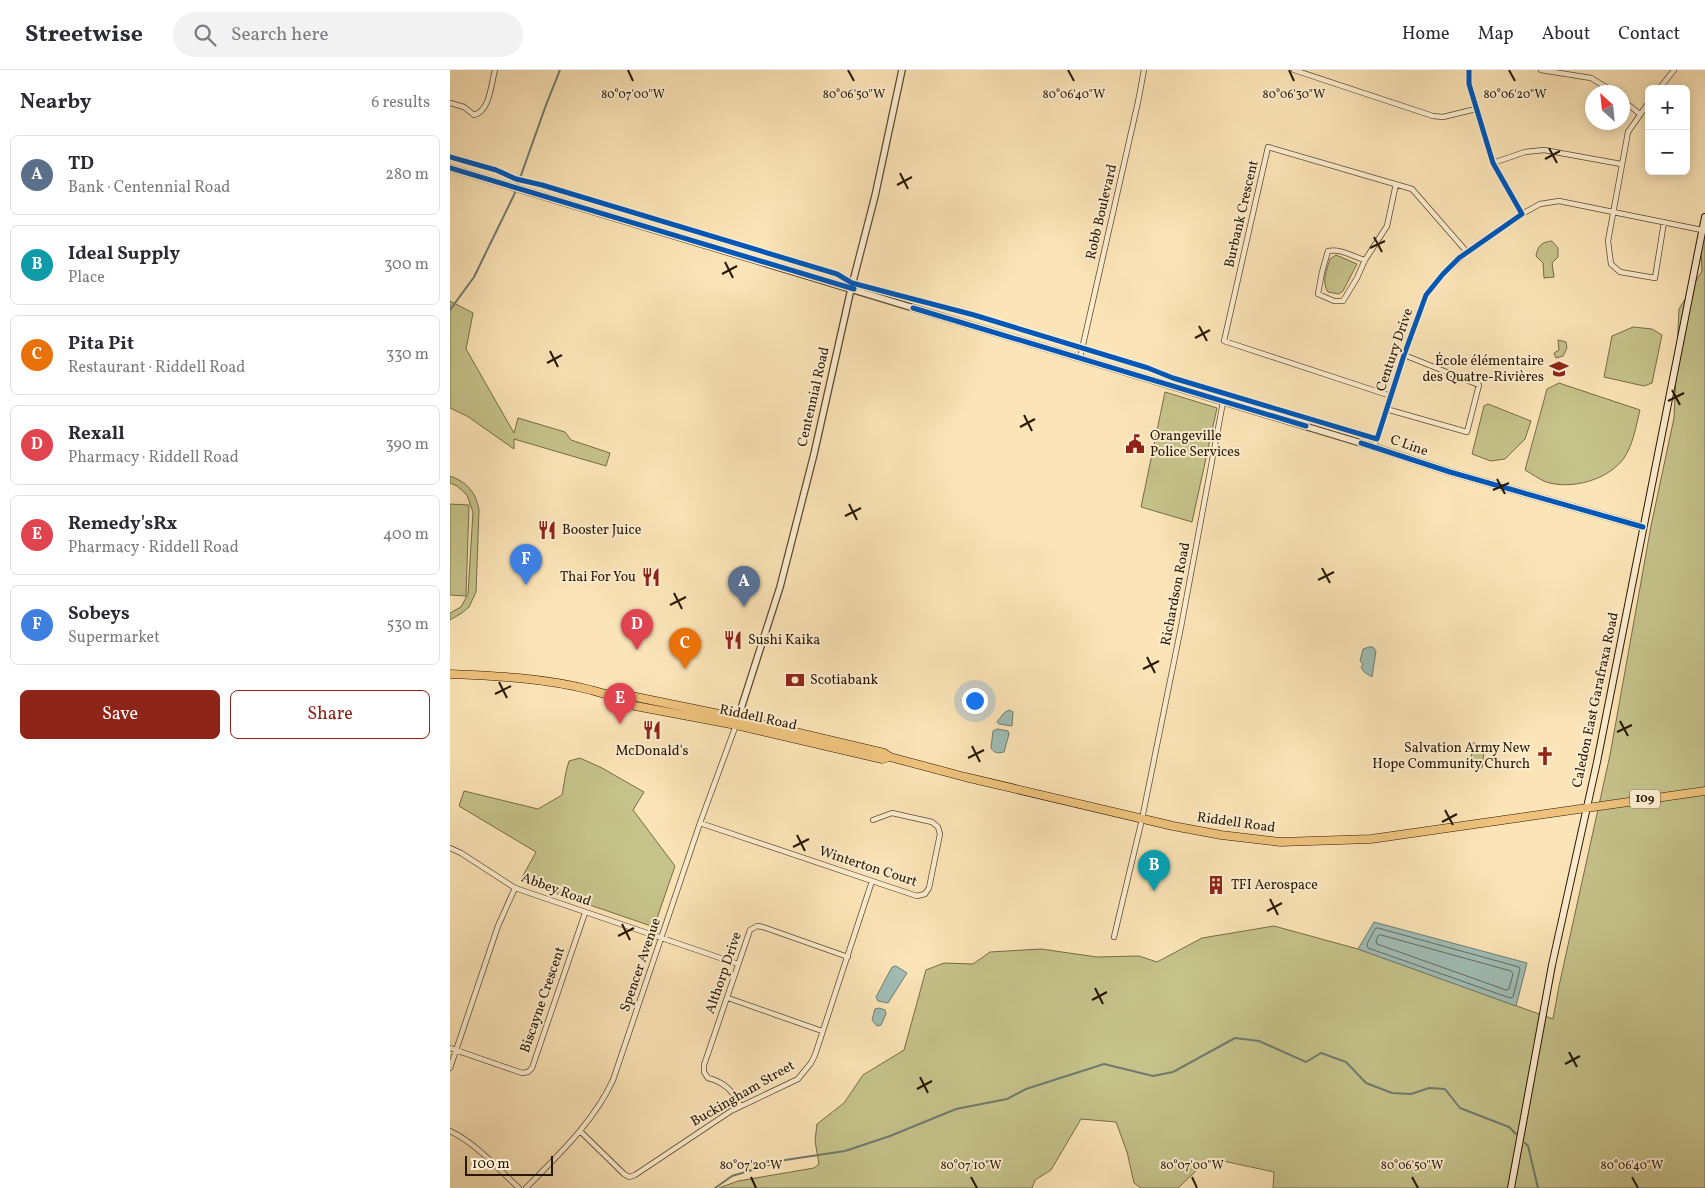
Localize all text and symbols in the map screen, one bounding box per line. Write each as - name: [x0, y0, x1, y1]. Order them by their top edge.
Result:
- search box: [173, 12, 523, 57]
- text: Streetwise: [25, 18, 143, 52]
- icon: search: [191, 21, 219, 49]
- text: Search here: [231, 22, 328, 48]
- text: Home: [1402, 22, 1450, 47]
- text: Map: [1478, 22, 1514, 47]
- text: About: [1542, 22, 1590, 47]
- text: Contact: [1618, 22, 1680, 47]
- north arrow: [1585, 85, 1630, 130]
- map controls: [1645, 85, 1690, 175]
- button: +: [1645, 85, 1690, 130]
- text: 80°07'00"W: [601, 87, 665, 103]
- text: 80°06'50"W: [823, 87, 885, 103]
- text: 80°06'40"W: [1043, 87, 1105, 103]
- text: 80°06'30"W: [1263, 87, 1325, 103]
- text: 80°06'20"W: [1483, 87, 1547, 103]
- text: Nearby: [20, 88, 91, 117]
- text: 6 results: [371, 92, 430, 114]
- button: −: [1645, 130, 1690, 175]
- text: TD: [68, 151, 94, 177]
- street label: Burbank Crescent: [1220, 158, 1264, 270]
- street label: Robb Boulevard: [1082, 162, 1122, 262]
- text: A: [31, 164, 43, 186]
- text: 280 m: [385, 164, 429, 186]
- text: Bank · Centennial Road: [68, 177, 230, 199]
- text: Ideal Supply: [68, 241, 180, 267]
- text: B: [32, 254, 42, 276]
- text: 300 m: [384, 254, 429, 276]
- text: Place: [68, 267, 105, 289]
- street label: Century Drive: [1372, 305, 1418, 394]
- text: Pita Pit: [68, 331, 134, 357]
- text: C: [32, 344, 42, 366]
- text: 330 m: [386, 344, 429, 366]
- street label: Centennial Road: [793, 345, 835, 449]
- place label: École élémentaire des Quatre-Rivières: [1422, 352, 1544, 387]
- text: Restaurant · Riddell Road: [68, 357, 245, 379]
- school or university icon: École élémentaire des Quatre-Rivières: [1548, 358, 1570, 380]
- text: Rexall: [68, 421, 125, 447]
- place label: Orangeville Police Services: [1150, 427, 1240, 462]
- street label: C Line: [1387, 431, 1431, 461]
- public building icon: Orangeville Police Services: [1124, 433, 1146, 455]
- text: D: [31, 434, 43, 456]
- text: 390 m: [386, 434, 429, 456]
- text: Pharmacy · Riddell Road: [68, 447, 239, 469]
- text: Remedy'sRx: [68, 511, 177, 537]
- restaurant icon: Booster Juice: [536, 519, 558, 541]
- place label: Booster Juice: [562, 521, 642, 540]
- text: E: [32, 524, 42, 546]
- text: 400 m: [383, 524, 429, 546]
- text: Pharmacy · Riddell Road: [68, 537, 239, 559]
- street label: Richardson Road: [1157, 541, 1195, 647]
- pin: F: [510, 544, 542, 585]
- restaurant icon: Thai For You: [640, 566, 662, 588]
- pin: A: [728, 566, 760, 607]
- place label: Thai For You: [560, 568, 636, 587]
- text: Sobeys: [68, 601, 130, 627]
- pin: D: [621, 609, 653, 650]
- street label: Caledon East Garafraxa Road: [1568, 611, 1624, 789]
- text: F: [32, 614, 42, 636]
- text: 530 m: [386, 614, 429, 636]
- text: Supermarket: [68, 627, 160, 649]
- pin: C: [669, 628, 701, 669]
- restaurant icon: Sushi Kaika: [722, 629, 744, 651]
- place label: Sushi Kaika: [748, 631, 820, 650]
- bank icon: Scotiabank: [784, 669, 806, 691]
- place label: Scotiabank: [810, 671, 879, 690]
- pin: E: [604, 683, 636, 724]
- your location: [962, 688, 988, 714]
- button: Save: [20, 690, 220, 739]
- button: Share: [230, 690, 430, 739]
- street label: Riddell Road: [717, 700, 799, 736]
- restaurant icon: McDonald's: [641, 719, 663, 741]
- place label: Salvation Army New Hope Community Church: [1372, 739, 1530, 774]
- place label: McDonald's: [616, 742, 688, 761]
- church icon: Salvation Army New Hope Community Church: [1534, 745, 1556, 767]
- road number: 109: [1630, 790, 1660, 809]
- street label: Riddell Road: [1196, 808, 1277, 838]
- street label: Winterton Court: [817, 842, 920, 892]
- pin: B: [1138, 850, 1170, 891]
- street label: Abbey Road: [518, 869, 594, 911]
- building icon: TFI Aerospace: [1205, 874, 1227, 896]
- place label: TFI Aerospace: [1231, 876, 1318, 895]
- street label: Spencer Avenue: [616, 915, 666, 1014]
- street label: Althorp Drive: [701, 929, 747, 1017]
- street label: Biscayne Crescent: [516, 944, 570, 1056]
- street label: Buckingham Street: [688, 1056, 799, 1132]
- scale bar: [465, 1153, 552, 1176]
- text: 100 m: [472, 1155, 510, 1174]
- text: 80°07'20"W: [720, 1158, 782, 1174]
- text: 80°07'10"W: [940, 1158, 1002, 1174]
- text: 80°07'00"W: [1160, 1158, 1224, 1174]
- text: 80°06'50"W: [1381, 1158, 1443, 1174]
- text: 80°06'40"W: [1601, 1158, 1663, 1174]

